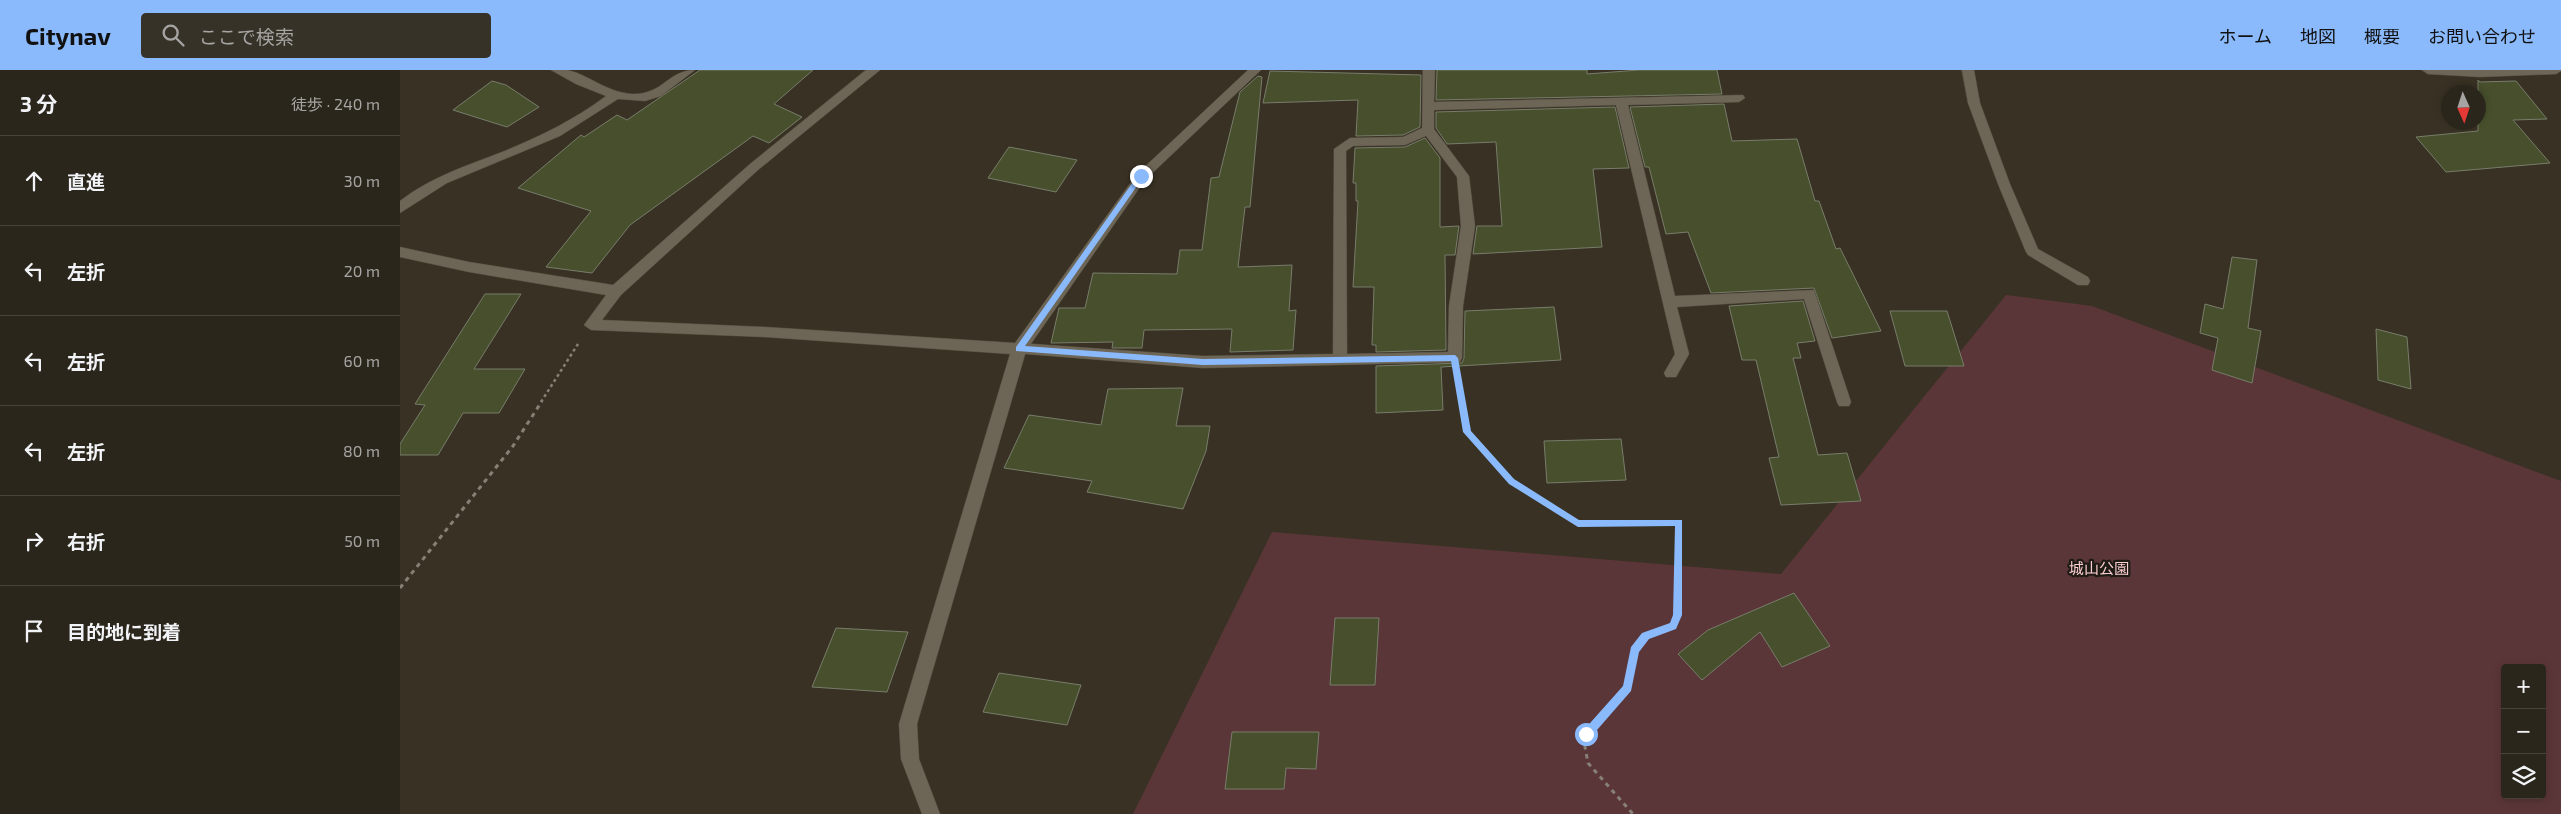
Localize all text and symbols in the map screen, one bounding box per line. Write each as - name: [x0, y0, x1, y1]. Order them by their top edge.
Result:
- search box: [141, 13, 491, 58]
- text: Citynav: [25, 21, 111, 50]
- icon: search: [159, 21, 187, 49]
- text: ここで検索: [199, 25, 294, 48]
- text: ホーム: [2219, 25, 2272, 47]
- text: 地図: [2300, 25, 2336, 47]
- text: 概要: [2364, 25, 2400, 47]
- text: お問い合わせ: [2428, 25, 2536, 47]
- north arrow: [2441, 85, 2486, 130]
- text: 3 分: [20, 91, 57, 116]
- text: 徒歩 · 240 m: [291, 94, 380, 113]
- route end: [1130, 165, 1153, 188]
- icon: ahead: [20, 167, 48, 195]
- text: 直進: [67, 170, 105, 193]
- text: 30 m: [344, 171, 380, 190]
- icon: left: [20, 257, 48, 285]
- text: 左折: [67, 260, 105, 283]
- text: 20 m: [344, 261, 380, 280]
- icon: left: [20, 347, 48, 375]
- text: 左折: [67, 350, 105, 373]
- text: 60 m: [344, 351, 380, 370]
- icon: left: [20, 437, 48, 465]
- text: 左折: [67, 440, 105, 463]
- text: 80 m: [343, 441, 380, 460]
- icon: right: [20, 527, 48, 555]
- text: 右折: [67, 530, 105, 553]
- text: 50 m: [344, 531, 380, 550]
- park label: 城山公園: [2069, 559, 2129, 577]
- icon: arrive: [20, 617, 48, 645]
- text: 目的地に到着: [67, 620, 181, 643]
- map controls: [2501, 664, 2546, 799]
- button: +: [2501, 664, 2546, 709]
- button: −: [2501, 709, 2546, 754]
- route start: [1575, 723, 1598, 746]
- button: layers: [2501, 754, 2546, 799]

